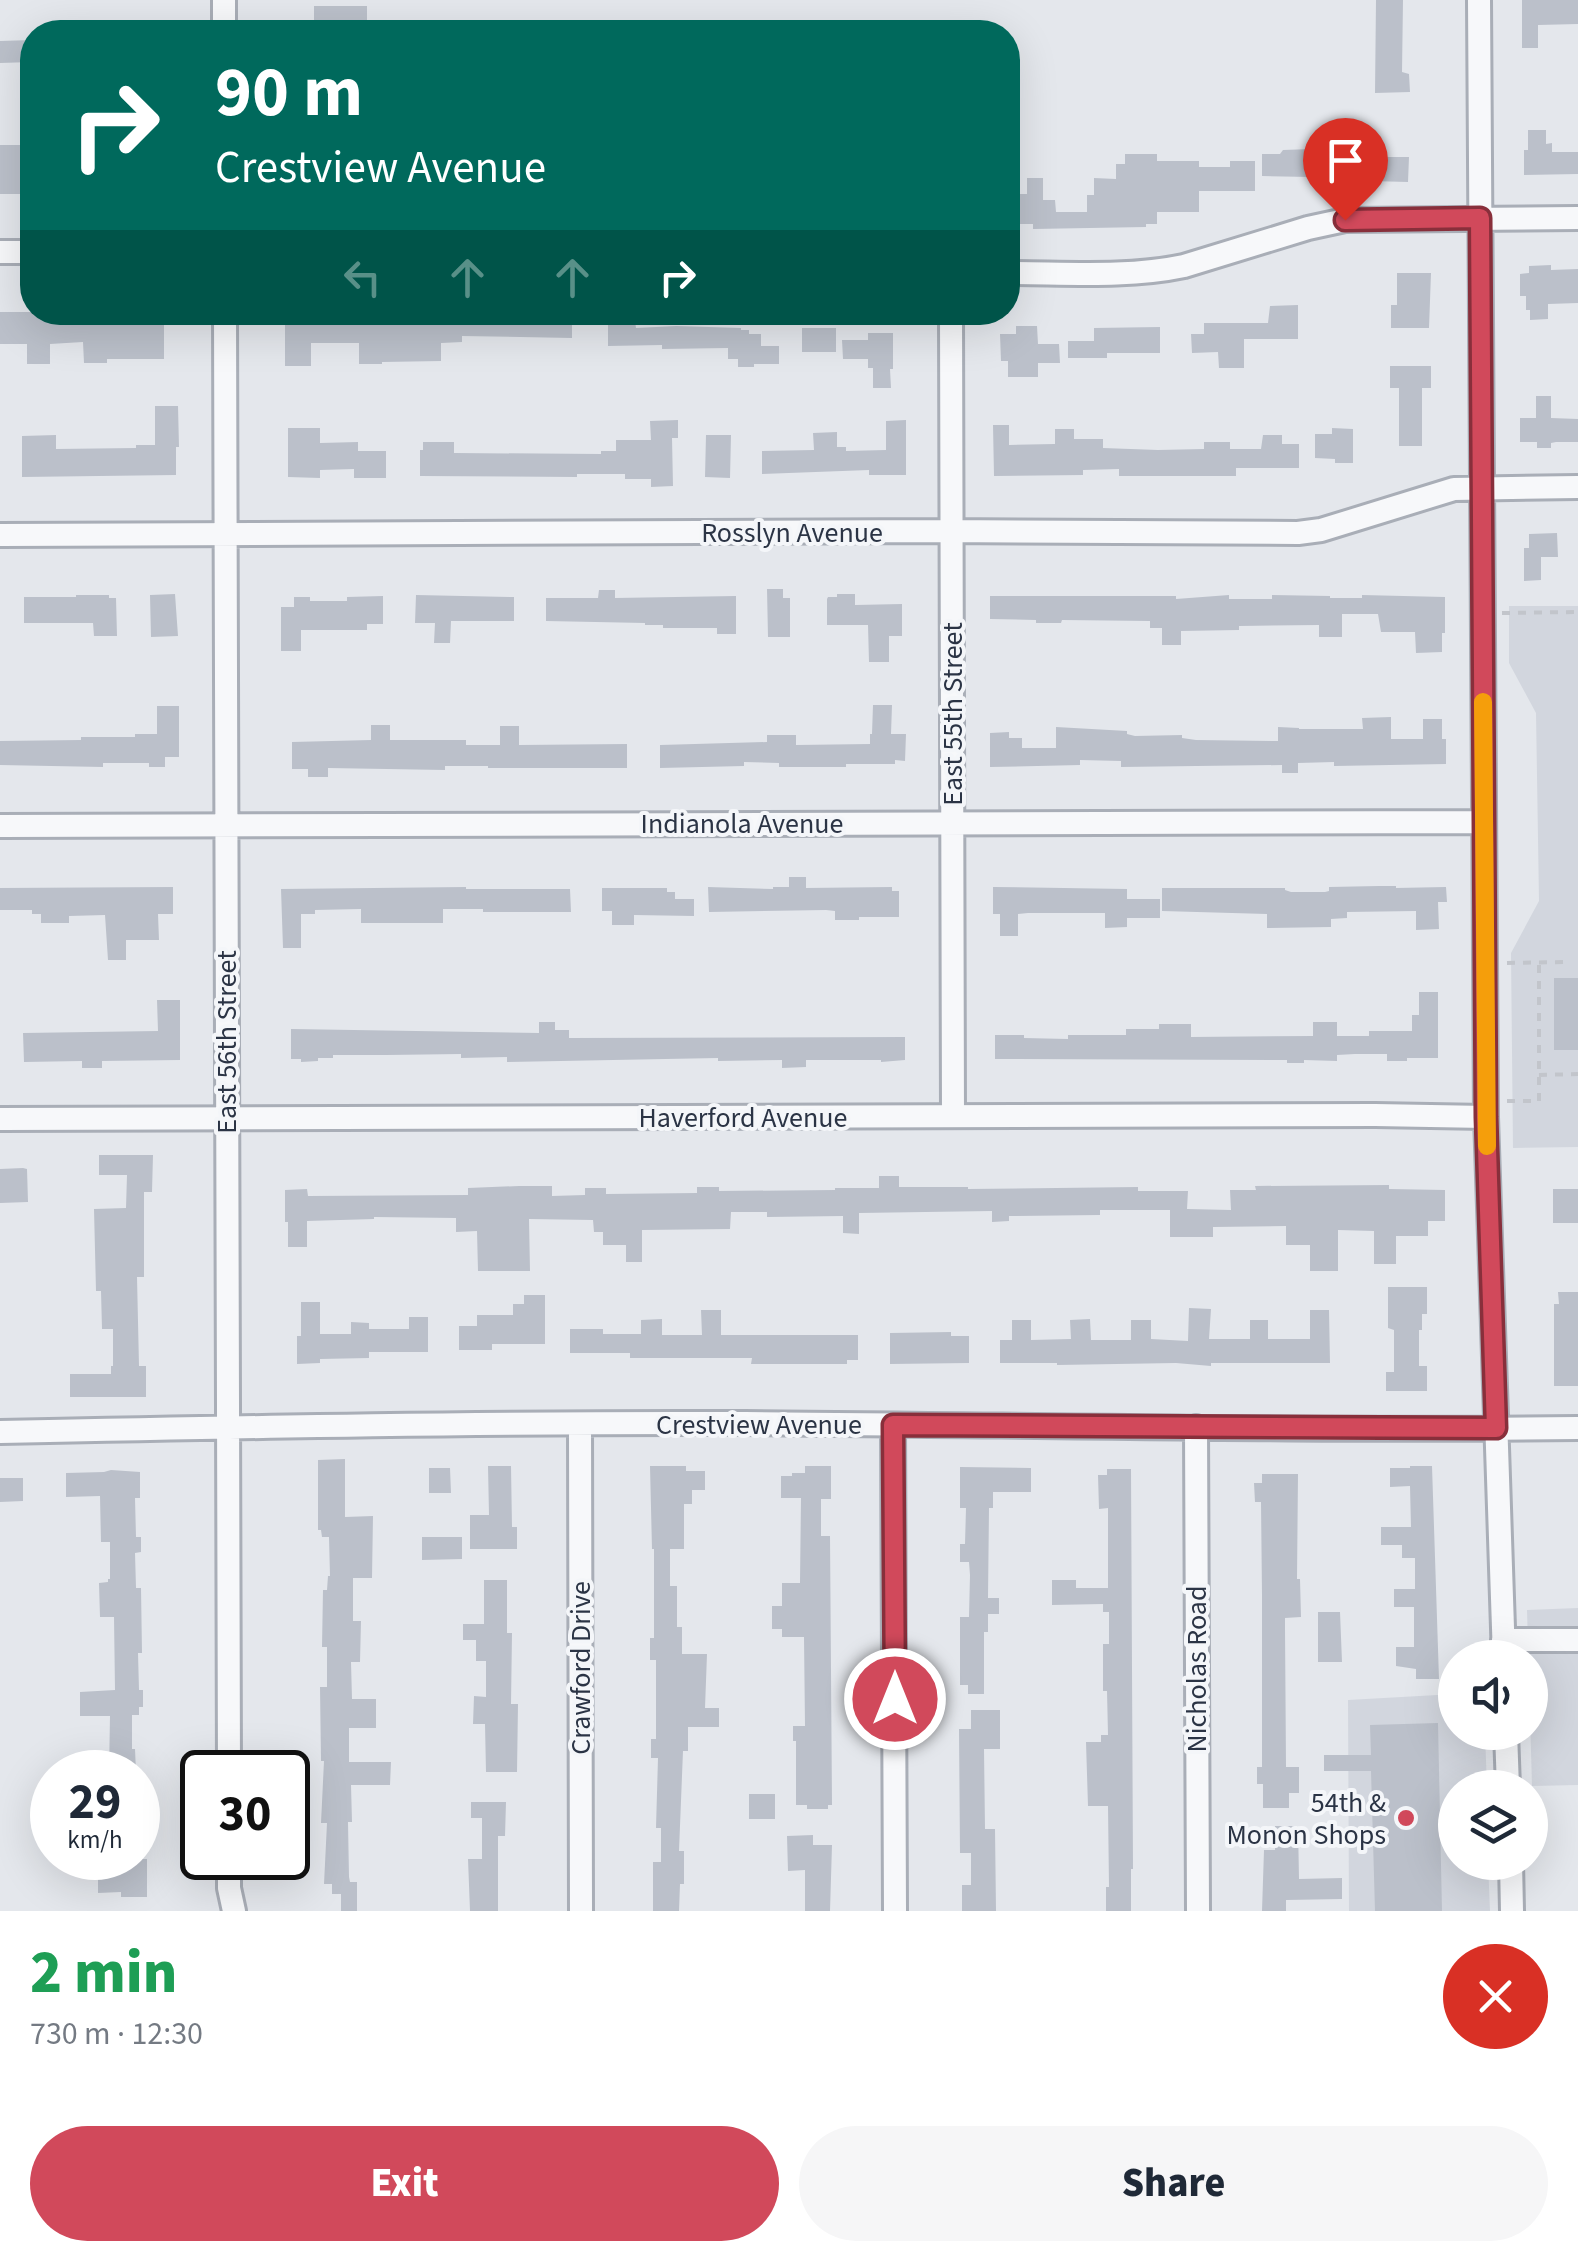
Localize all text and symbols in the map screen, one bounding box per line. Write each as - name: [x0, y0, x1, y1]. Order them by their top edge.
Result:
- text: 90 m: [215, 43, 363, 143]
- icon: right: [50, 60, 180, 190]
- pin: [1303, 118, 1388, 221]
- icon: arrive: [1318, 133, 1373, 188]
- text: Crestview Avenue: [215, 136, 546, 200]
- icon: left: [335, 250, 390, 305]
- icon: ahead: [440, 250, 495, 305]
- icon: ahead: [545, 250, 600, 305]
- icon: right: [650, 250, 705, 305]
- street label: Rosslyn Avenue: [701, 513, 883, 553]
- street label: East 55th Street: [933, 622, 973, 806]
- street label: Indianola Avenue: [641, 804, 843, 844]
- street label: East 56th Street: [207, 950, 247, 1134]
- street label: Haverford Avenue: [639, 1098, 847, 1138]
- street label: Crestview Avenue: [656, 1405, 862, 1445]
- street label: Crawford Drive: [561, 1581, 601, 1755]
- street label: Nicholas Road: [1177, 1586, 1217, 1752]
- map controls: [1438, 1640, 1548, 1880]
- button: sound: [1438, 1640, 1548, 1750]
- position arrow: [843, 1647, 947, 1751]
- speed limit sign: 30: [180, 1750, 310, 1880]
- text: 29: [69, 1767, 121, 1838]
- button: layers: [1438, 1770, 1548, 1880]
- place label: 54th & Monon Shops: [1226, 1783, 1386, 1855]
- marker: 54th & Monon Shops: [1395, 1807, 1417, 1829]
- text: km/h: [67, 1822, 123, 1858]
- text: 2 min: [30, 1931, 177, 2016]
- button: close: [1443, 1944, 1548, 2049]
- text: 730 m · 12:30: [30, 2011, 203, 2057]
- button: Exit: [30, 2126, 779, 2241]
- button: Share: [799, 2126, 1548, 2241]

